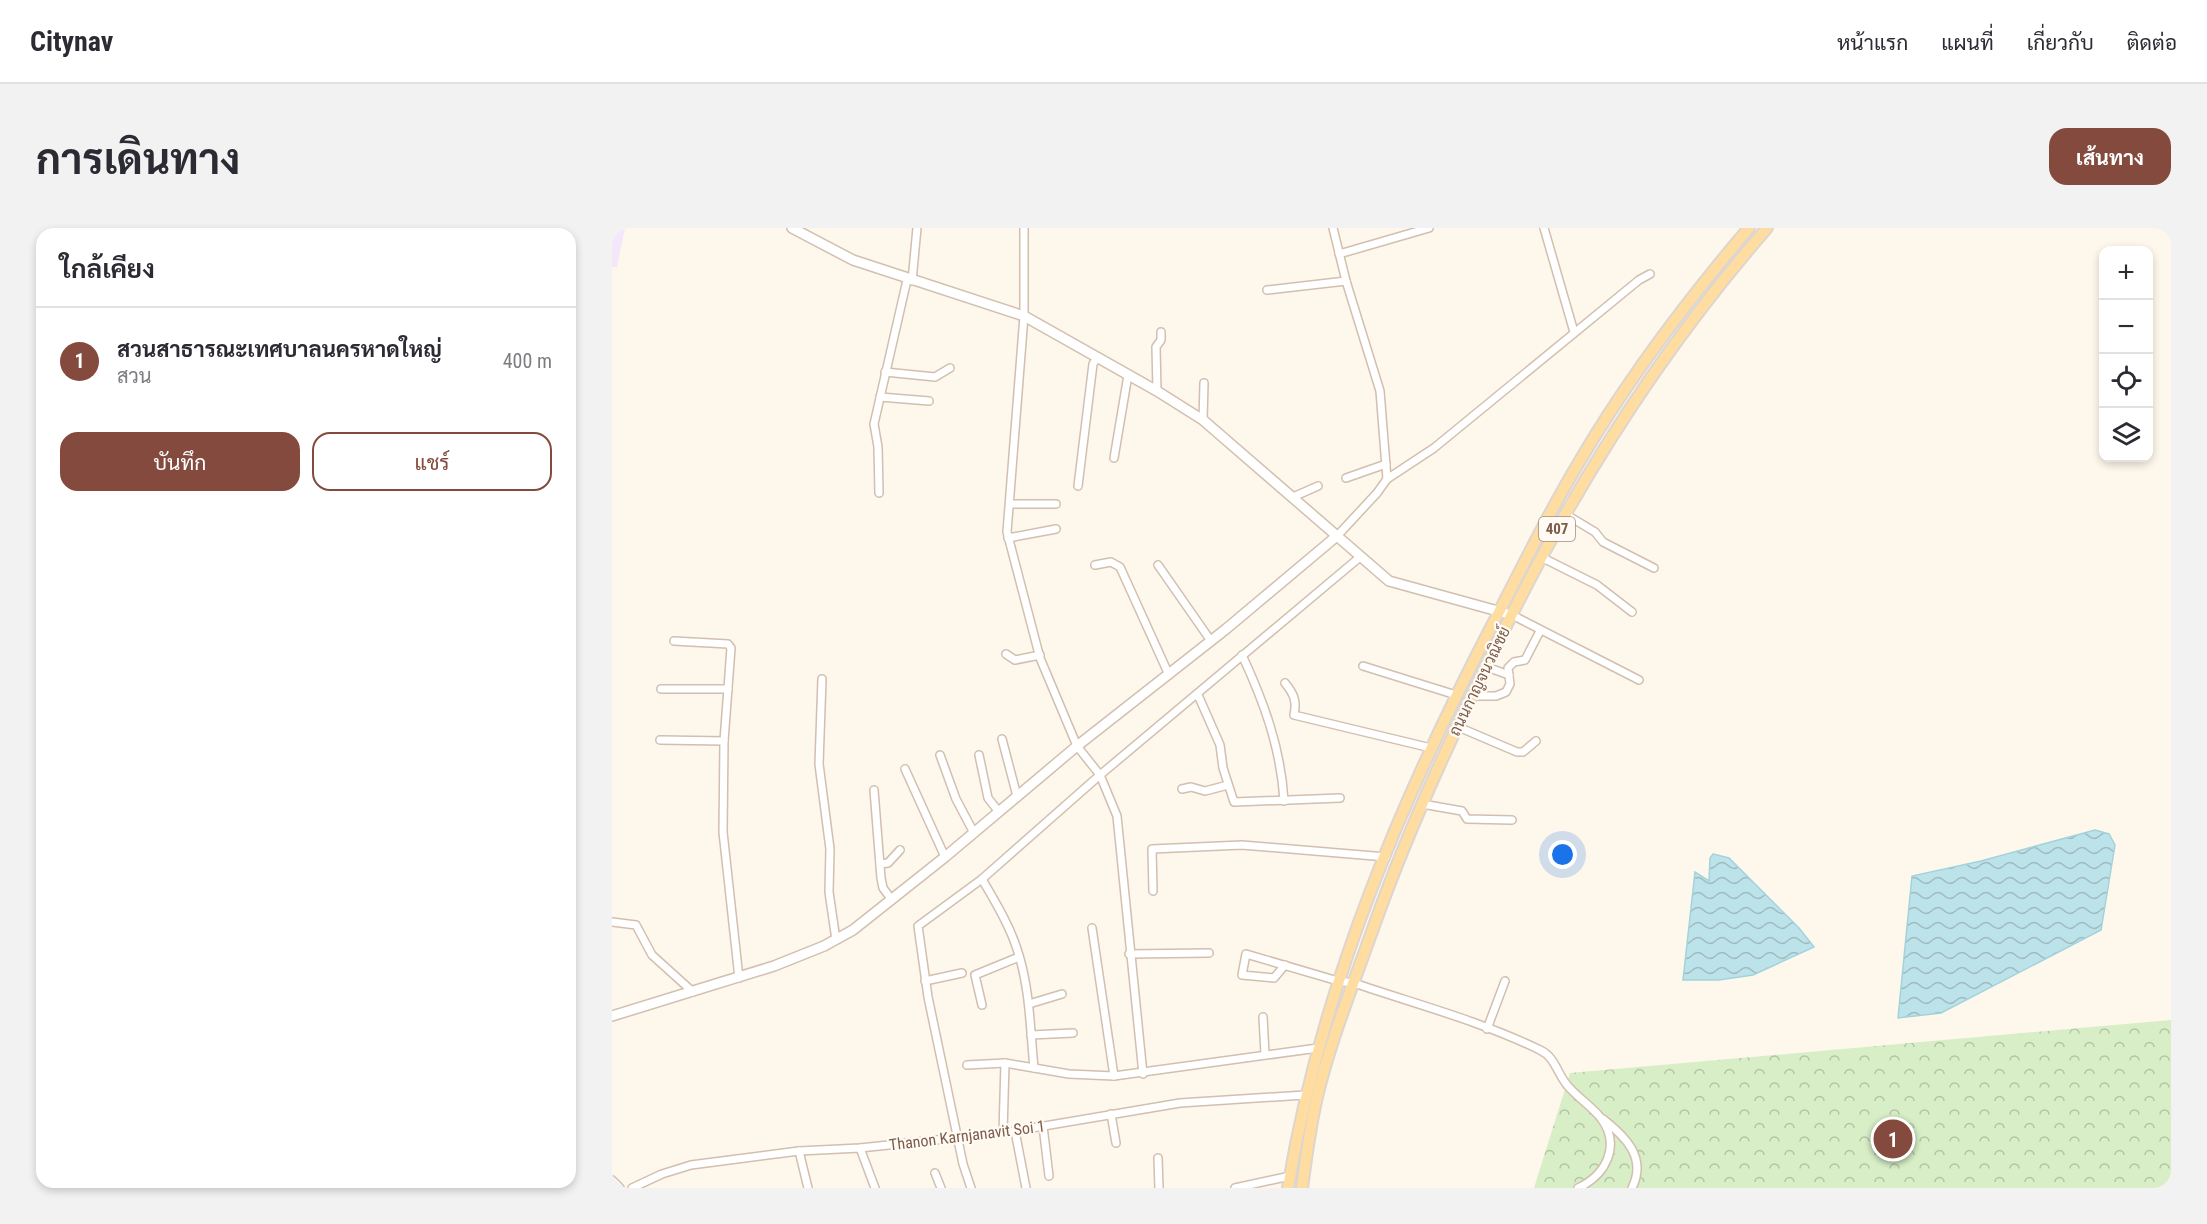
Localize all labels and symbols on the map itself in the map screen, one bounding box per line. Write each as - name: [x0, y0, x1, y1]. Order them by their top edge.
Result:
- road number: 407: [1539, 517, 1575, 541]
- street label: ถนนกาญจนวณิชย์: [1442, 622, 1514, 739]
- your location: [1548, 840, 1577, 869]
- pin: 1: [1874, 1116, 1912, 1162]
- street label: Thanon Karnjanavit Soi 1: [888, 1117, 1046, 1154]

